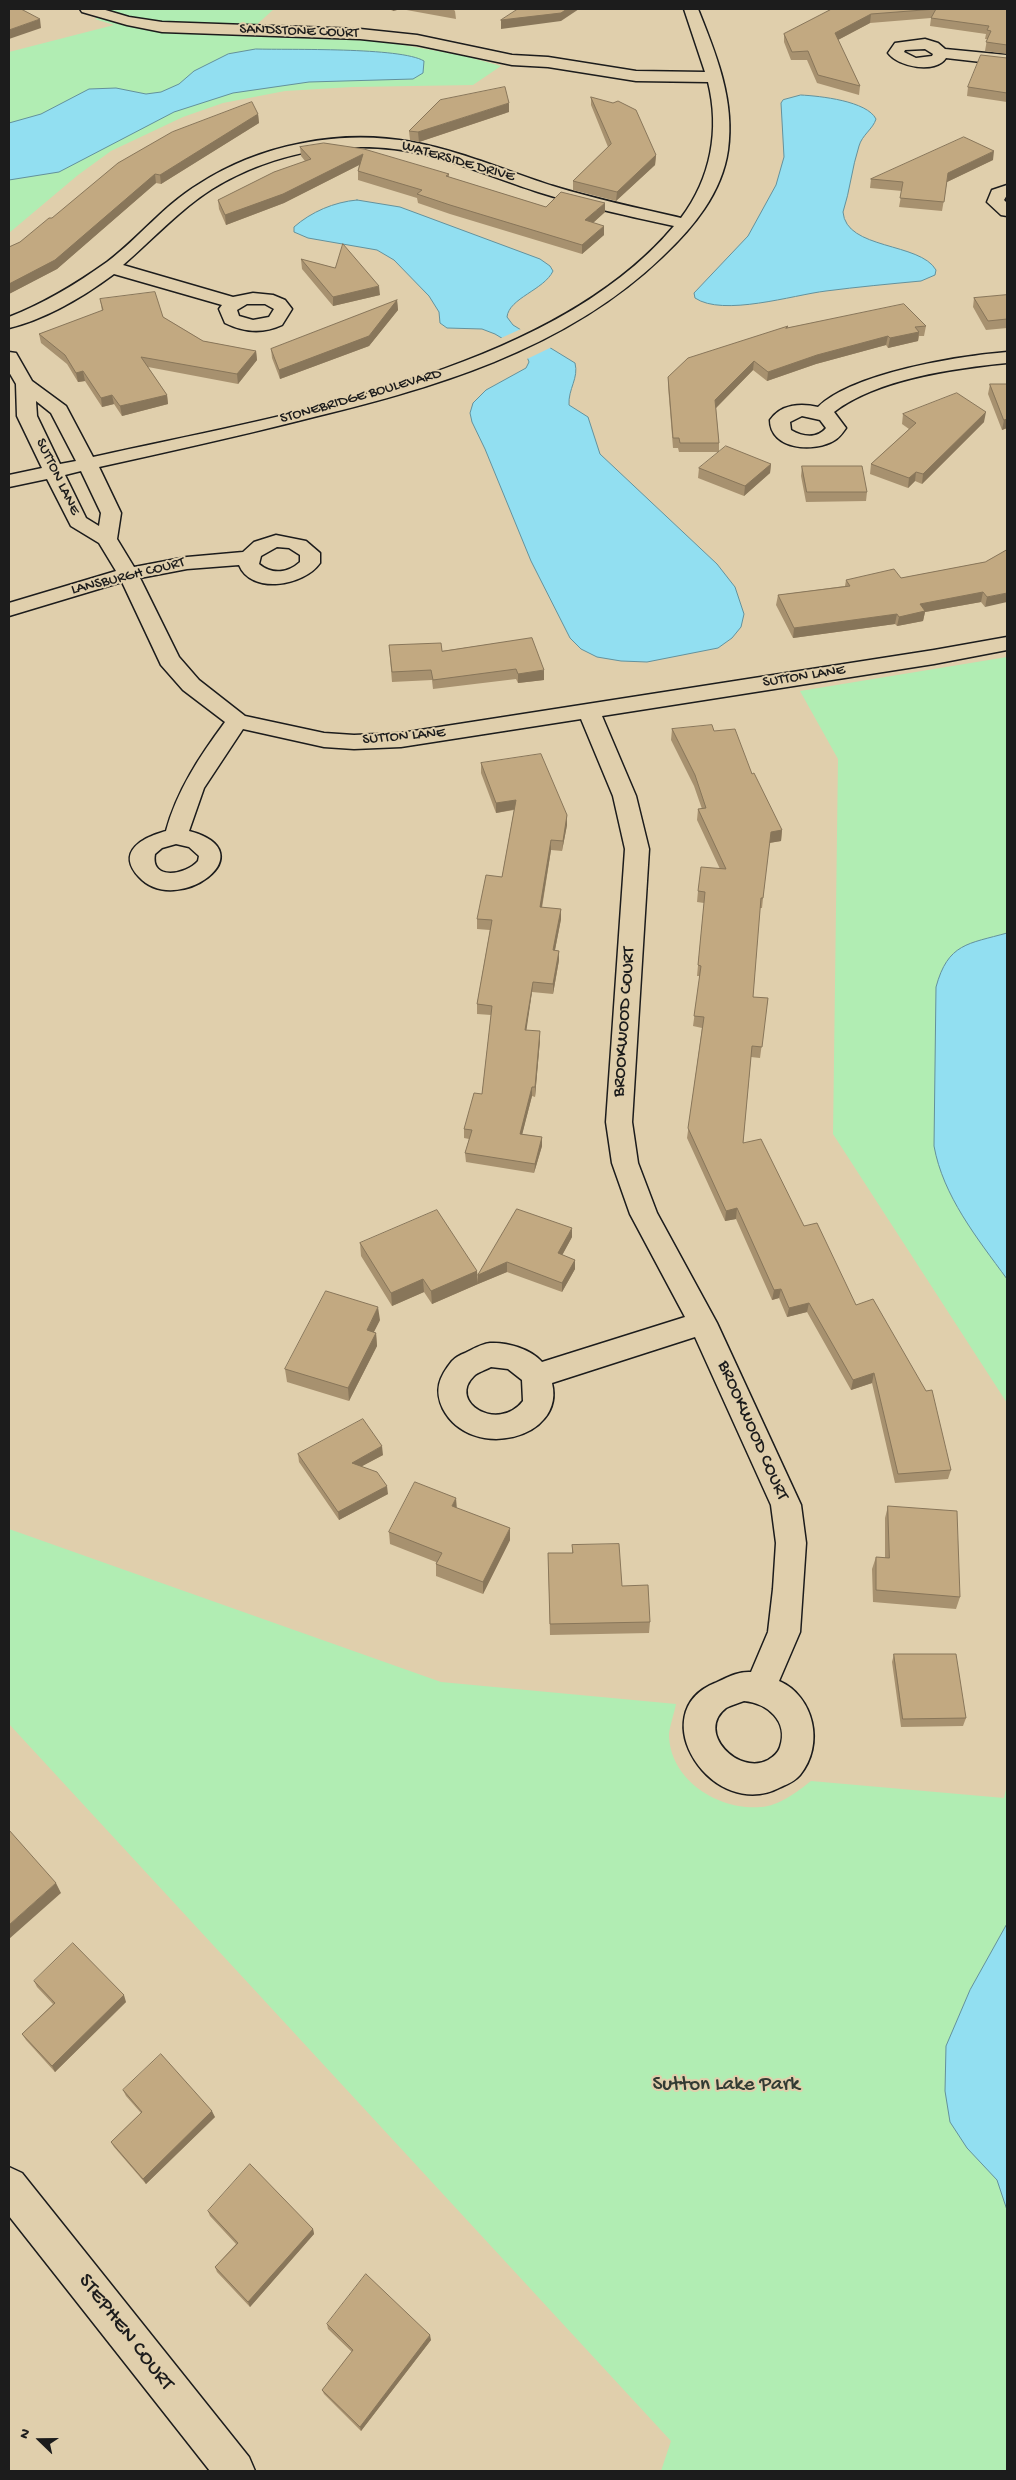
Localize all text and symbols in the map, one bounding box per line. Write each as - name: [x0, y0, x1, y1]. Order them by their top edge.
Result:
- street label: SANDSTONE COURT: [239, 21, 359, 43]
- street label: WATERSIDE DRIVE: [399, 137, 517, 187]
- street label: STONEBRIDGE BOULEVARD: [278, 365, 444, 429]
- street label: SUTTON LANE: [31, 436, 83, 518]
- street label: LANSBURGH COURT: [69, 554, 187, 600]
- street label: SUTTON LANE: [762, 662, 846, 692]
- street label: SUTTON LANE: [362, 724, 446, 750]
- street label: BROOKWOOD COURT: [609, 946, 641, 1098]
- street label: BROOKWOOD COURT: [712, 1358, 792, 1504]
- park label: Sutton Lake Park: [652, 2073, 800, 2099]
- street label: STEPHEN COURT: [72, 2270, 178, 2396]
- north arrow: [15, 2415, 65, 2465]
- text: N: [16, 2427, 35, 2442]

